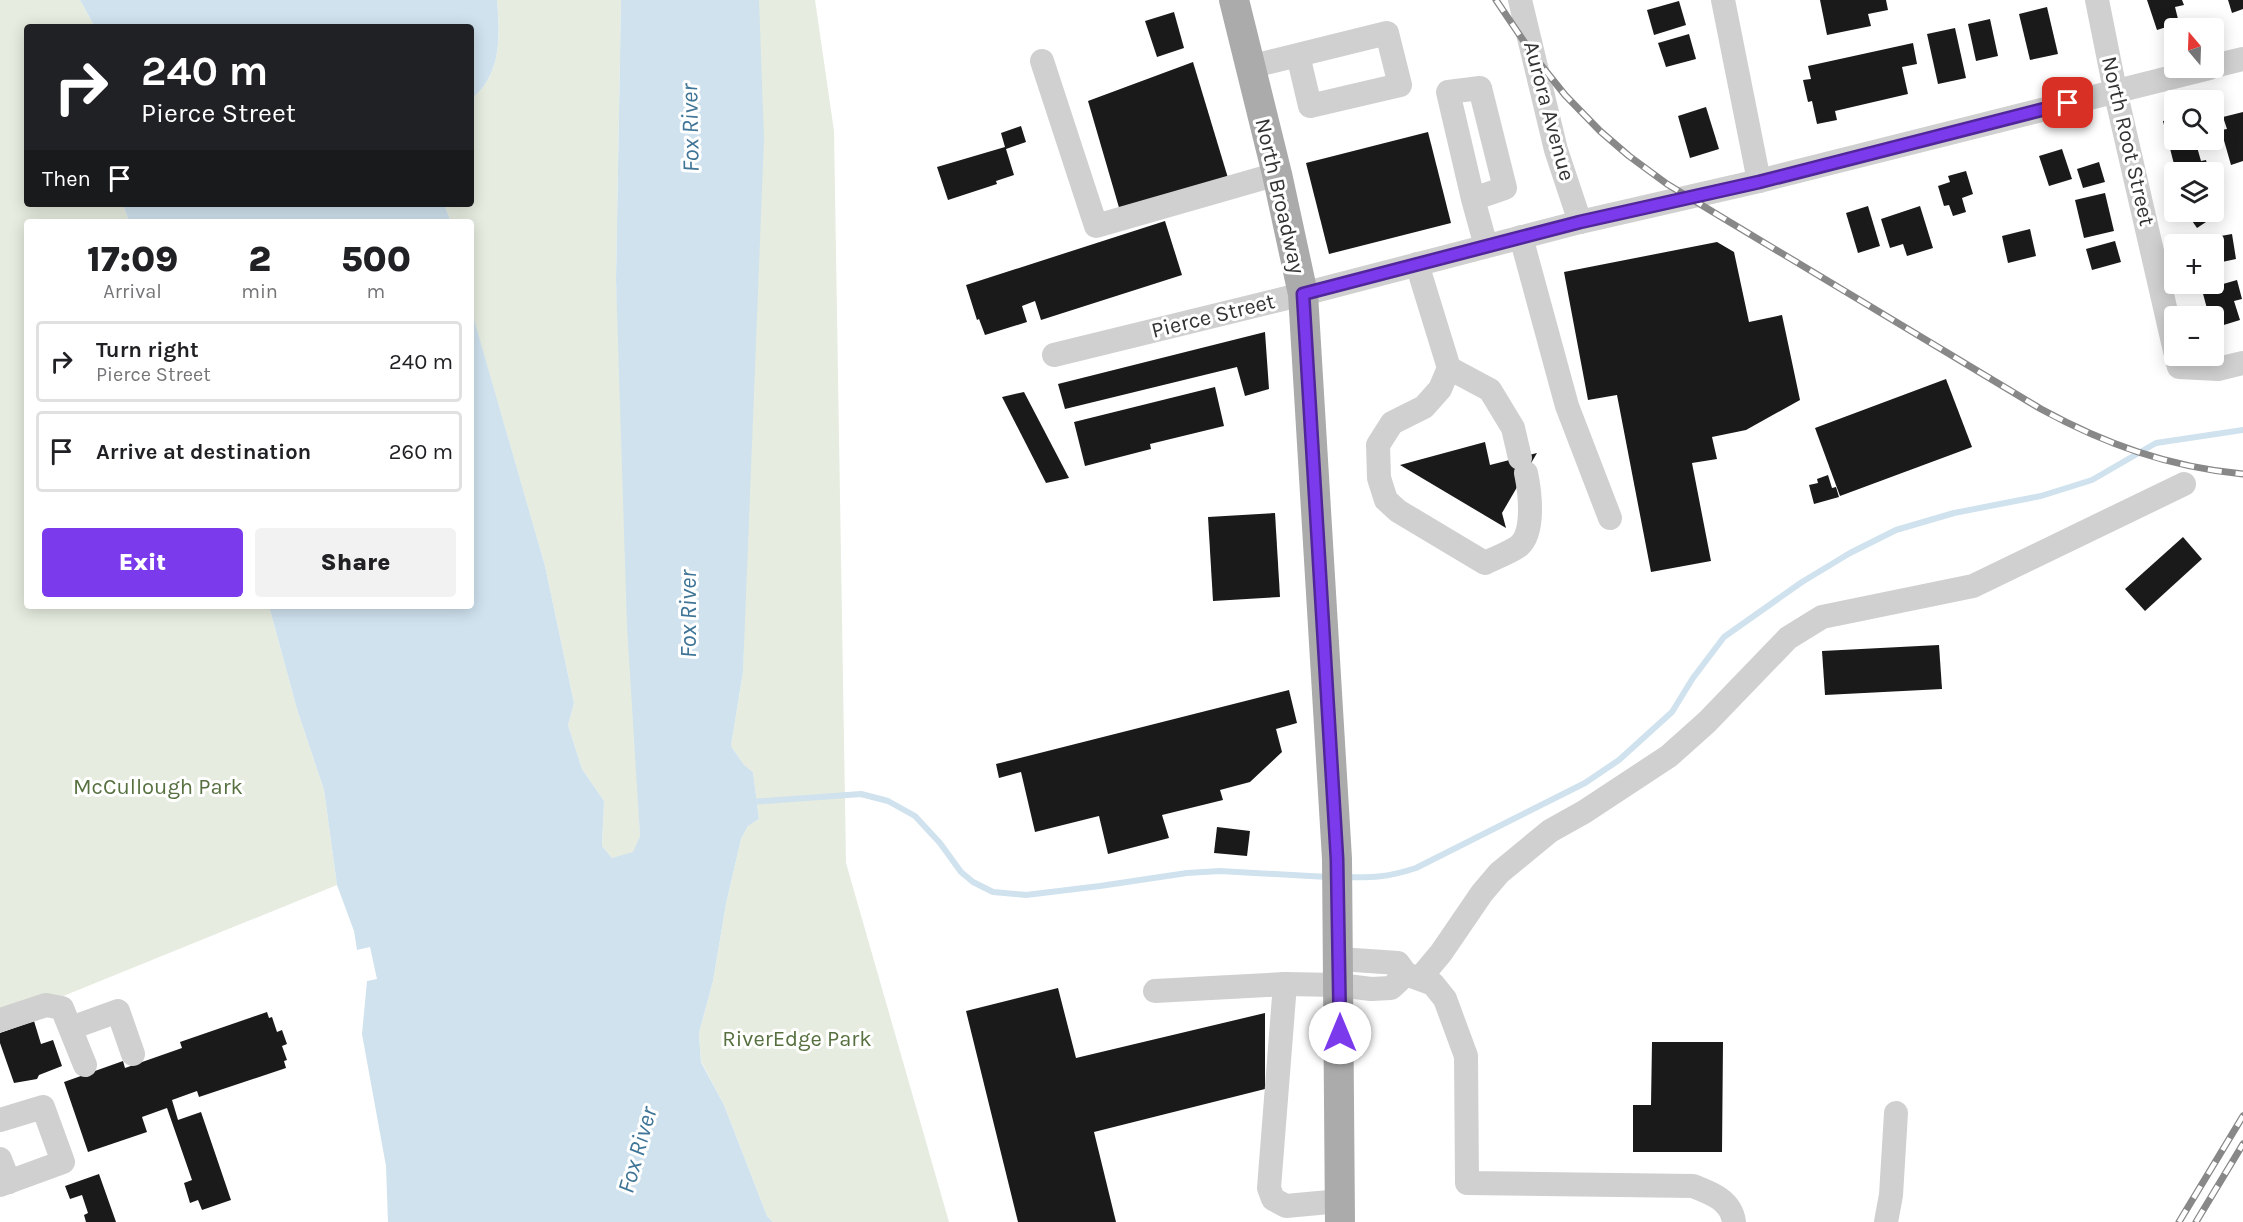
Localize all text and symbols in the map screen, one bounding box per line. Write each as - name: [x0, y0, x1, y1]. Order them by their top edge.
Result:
- north arrow: [2164, 18, 2224, 78]
- map controls: [2164, 18, 2224, 366]
- street label: Aurora Avenue: [1518, 38, 1580, 184]
- text: 240 m: [141, 46, 268, 96]
- icon: right: [42, 48, 120, 126]
- street label: North Root Street: [2096, 54, 2160, 228]
- pin: [2042, 77, 2093, 128]
- water label: Fox River: [675, 83, 705, 173]
- icon: arrive: [2051, 86, 2084, 119]
- button: search: [2164, 90, 2224, 150]
- text: Pierce Street: [141, 97, 296, 129]
- street label: North Broadway: [1249, 116, 1311, 276]
- icon: arrive: [103, 162, 136, 195]
- button: layers: [2164, 162, 2224, 222]
- text: Then: [42, 166, 91, 192]
- button: +: [2164, 234, 2224, 294]
- text: 17:09: [87, 238, 178, 280]
- text: 2: [248, 238, 271, 280]
- text: 500: [341, 238, 411, 280]
- text: Arrival: [103, 280, 162, 303]
- text: min: [241, 280, 278, 303]
- text: m: [367, 280, 385, 303]
- street label: Pierce Street: [1149, 288, 1277, 344]
- button: −: [2164, 306, 2224, 366]
- text: Turn right: [96, 337, 199, 363]
- icon: right: [45, 345, 78, 378]
- text: 240 m: [389, 349, 453, 375]
- text: Pierce Street: [96, 363, 211, 386]
- icon: arrive: [45, 435, 78, 468]
- text: Arrive at destination: [96, 439, 311, 465]
- text: 260 m: [389, 439, 453, 465]
- button: Exit: [42, 528, 243, 597]
- button: Share: [255, 528, 456, 597]
- water label: Fox River: [674, 569, 702, 658]
- park label: McCullough Park: [73, 774, 243, 800]
- position arrow: [1308, 1001, 1372, 1065]
- park label: RiverEdge Park: [722, 1026, 872, 1052]
- water label: Fox River: [611, 1103, 663, 1196]

